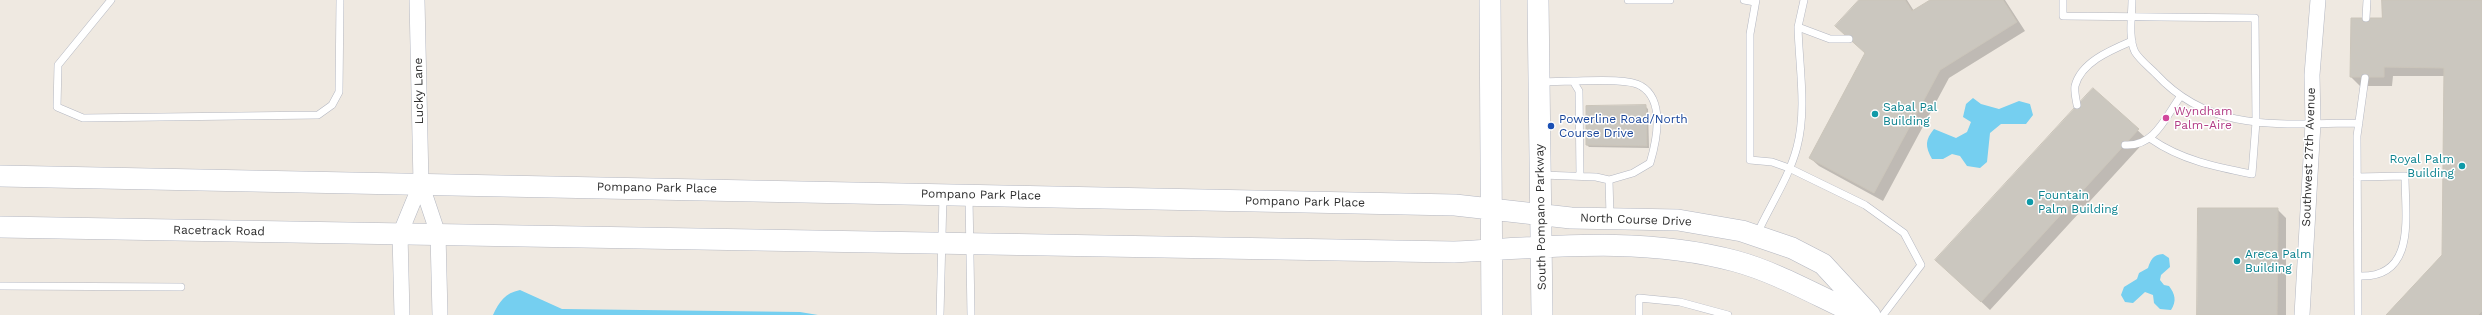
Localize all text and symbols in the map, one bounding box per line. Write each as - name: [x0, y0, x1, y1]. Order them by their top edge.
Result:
- street label: Lucky Lane: [411, 58, 427, 124]
- street label: Southwest 27th Avenue: [2299, 87, 2319, 227]
- place label: Sabal Pal Building: [1883, 100, 1937, 128]
- place label: Wyndham Palm-Aire: [2174, 104, 2232, 132]
- marker: Sabal Pal Building: [1870, 109, 1880, 119]
- place label: Powerline Road/North Course Drive: [1559, 112, 1688, 140]
- marker: Wyndham Palm-Aire: [2161, 113, 2171, 123]
- marker: Powerline Road/North Course Drive: [1546, 121, 1556, 131]
- street label: South Pompano Parkway: [1533, 144, 1549, 290]
- place label: Royal Palm Building: [2389, 152, 2454, 180]
- marker: Royal Palm Building: [2457, 161, 2467, 171]
- street label: Pompano Park Place: [597, 180, 717, 196]
- street label: Pompano Park Place: [921, 187, 1041, 203]
- place label: Fountain Palm Building: [2038, 188, 2118, 216]
- street label: Pompano Park Place: [1245, 194, 1365, 210]
- marker: Fountain Palm Building: [2025, 197, 2035, 207]
- street label: North Course Drive: [1580, 211, 1692, 229]
- street label: Racetrack Road: [173, 223, 265, 239]
- place label: Areca Palm Building: [2245, 247, 2311, 275]
- marker: Areca Palm Building: [2232, 256, 2242, 266]

